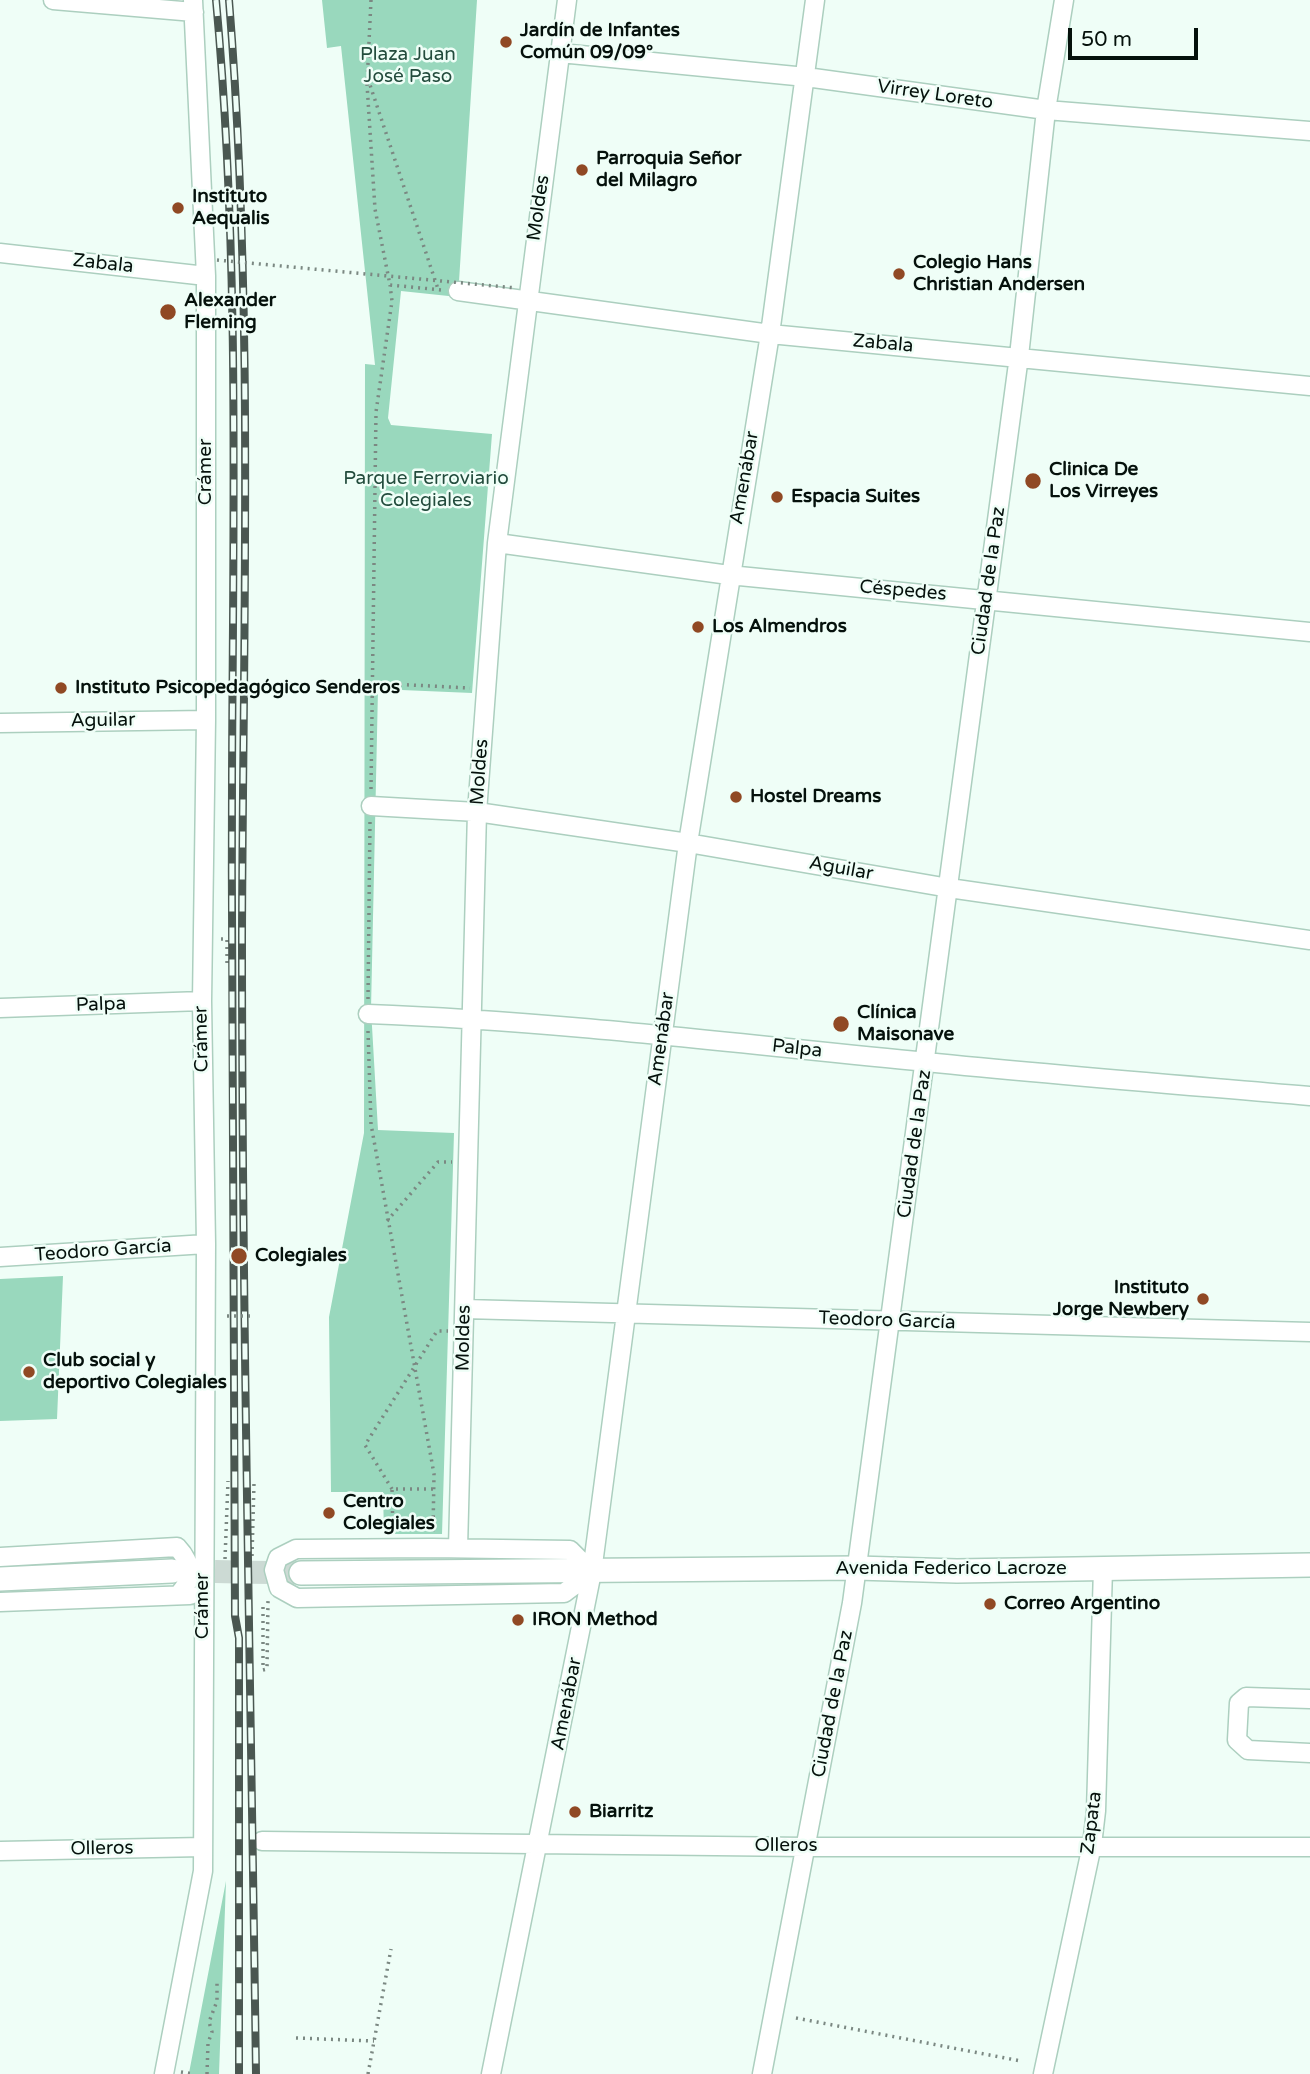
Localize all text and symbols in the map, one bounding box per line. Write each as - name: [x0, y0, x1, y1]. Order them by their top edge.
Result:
- scale bar: [1072, 14, 1202, 58]
- place label: Jardín de Infantes Común 09/09°: [520, 20, 680, 64]
- text: 50 m: [1081, 27, 1132, 52]
- marker: Jardín de Infantes Común 09/09°: [498, 34, 514, 50]
- park label: Plaza Juan José Paso: [360, 44, 456, 88]
- street label: Virrey Loreto: [876, 76, 994, 114]
- place label: Parroquia Señor del Milagro: [596, 148, 742, 192]
- marker: Parroquia Señor del Milagro: [574, 162, 590, 178]
- street label: Moldes: [523, 174, 555, 242]
- place label: Instituto Aequalis: [192, 186, 270, 230]
- marker: Instituto Aequalis: [170, 200, 186, 216]
- street label: Zabala: [72, 249, 134, 279]
- place label: Colegio Hans Christian Andersen: [913, 252, 1085, 296]
- marker: Colegio Hans Christian Andersen: [891, 266, 907, 282]
- place label: Alexander Fleming: [184, 290, 276, 334]
- marker: Alexander Fleming: [158, 302, 178, 322]
- street label: Zabala: [852, 330, 914, 358]
- street label: Amenábar: [726, 430, 764, 526]
- street label: Crámer: [195, 439, 217, 505]
- place label: Clinica De Los Virreyes: [1049, 459, 1158, 503]
- park label: Parque Ferroviario Colegiales: [343, 468, 509, 512]
- marker: Clinica De Los Virreyes: [1023, 471, 1043, 491]
- place label: Espacia Suites: [791, 486, 920, 508]
- marker: Espacia Suites: [769, 489, 785, 505]
- street label: Ciudad de la Paz: [967, 505, 1011, 657]
- street label: Céspedes: [858, 576, 948, 606]
- place label: Los Almendros: [712, 616, 847, 638]
- marker: Los Almendros: [690, 619, 706, 635]
- place label: Instituto Psicopedagógico Senderos: [75, 677, 400, 699]
- marker: Instituto Psicopedagógico Senderos: [53, 680, 69, 696]
- street label: Aguilar: [70, 709, 136, 733]
- street label: Moldes: [466, 738, 494, 806]
- place label: Hostel Dreams: [750, 786, 881, 808]
- marker: Hostel Dreams: [728, 789, 744, 805]
- street label: Aguilar: [807, 852, 875, 886]
- street label: Amenábar: [644, 991, 680, 1087]
- street label: Palpa: [75, 993, 127, 1017]
- place label: Clínica Maisonave: [857, 1002, 954, 1046]
- street label: Crámer: [190, 1006, 214, 1072]
- marker: Clínica Maisonave: [831, 1014, 851, 1034]
- street label: Palpa: [771, 1035, 823, 1063]
- street label: Ciudad de la Paz: [893, 1068, 937, 1220]
- street label: Teodoro García: [34, 1235, 172, 1267]
- place label: Colegiales: [255, 1245, 347, 1267]
- marker: Colegiales: [229, 1246, 249, 1266]
- place label: Instituto Jorge Newbery: [1053, 1277, 1189, 1321]
- marker: Instituto Jorge Newbery: [1195, 1291, 1211, 1307]
- street label: Moldes: [452, 1305, 476, 1371]
- street label: Teodoro García: [818, 1307, 956, 1335]
- place label: Club social y deportivo Colegiales: [43, 1350, 227, 1394]
- marker: Club social y deportivo Colegiales: [21, 1364, 37, 1380]
- place label: Centro Colegiales: [343, 1491, 435, 1535]
- marker: Centro Colegiales: [321, 1505, 337, 1521]
- street label: Avenida Federico Lacroze: [835, 1558, 1067, 1580]
- street label: Crámer: [192, 1573, 214, 1639]
- place label: Correo Argentino: [1004, 1593, 1160, 1615]
- marker: Correo Argentino: [982, 1596, 998, 1612]
- place label: IRON Method: [532, 1609, 658, 1631]
- marker: IRON Method: [510, 1612, 526, 1628]
- street label: Ciudad de la Paz: [808, 1628, 858, 1780]
- street label: Amenábar: [547, 1655, 587, 1753]
- street label: Zapata: [1077, 1790, 1107, 1856]
- place label: Biarritz: [589, 1801, 653, 1823]
- marker: Biarritz: [567, 1804, 583, 1820]
- street label: Olleros: [754, 1835, 818, 1857]
- street label: Olleros: [70, 1837, 134, 1861]

